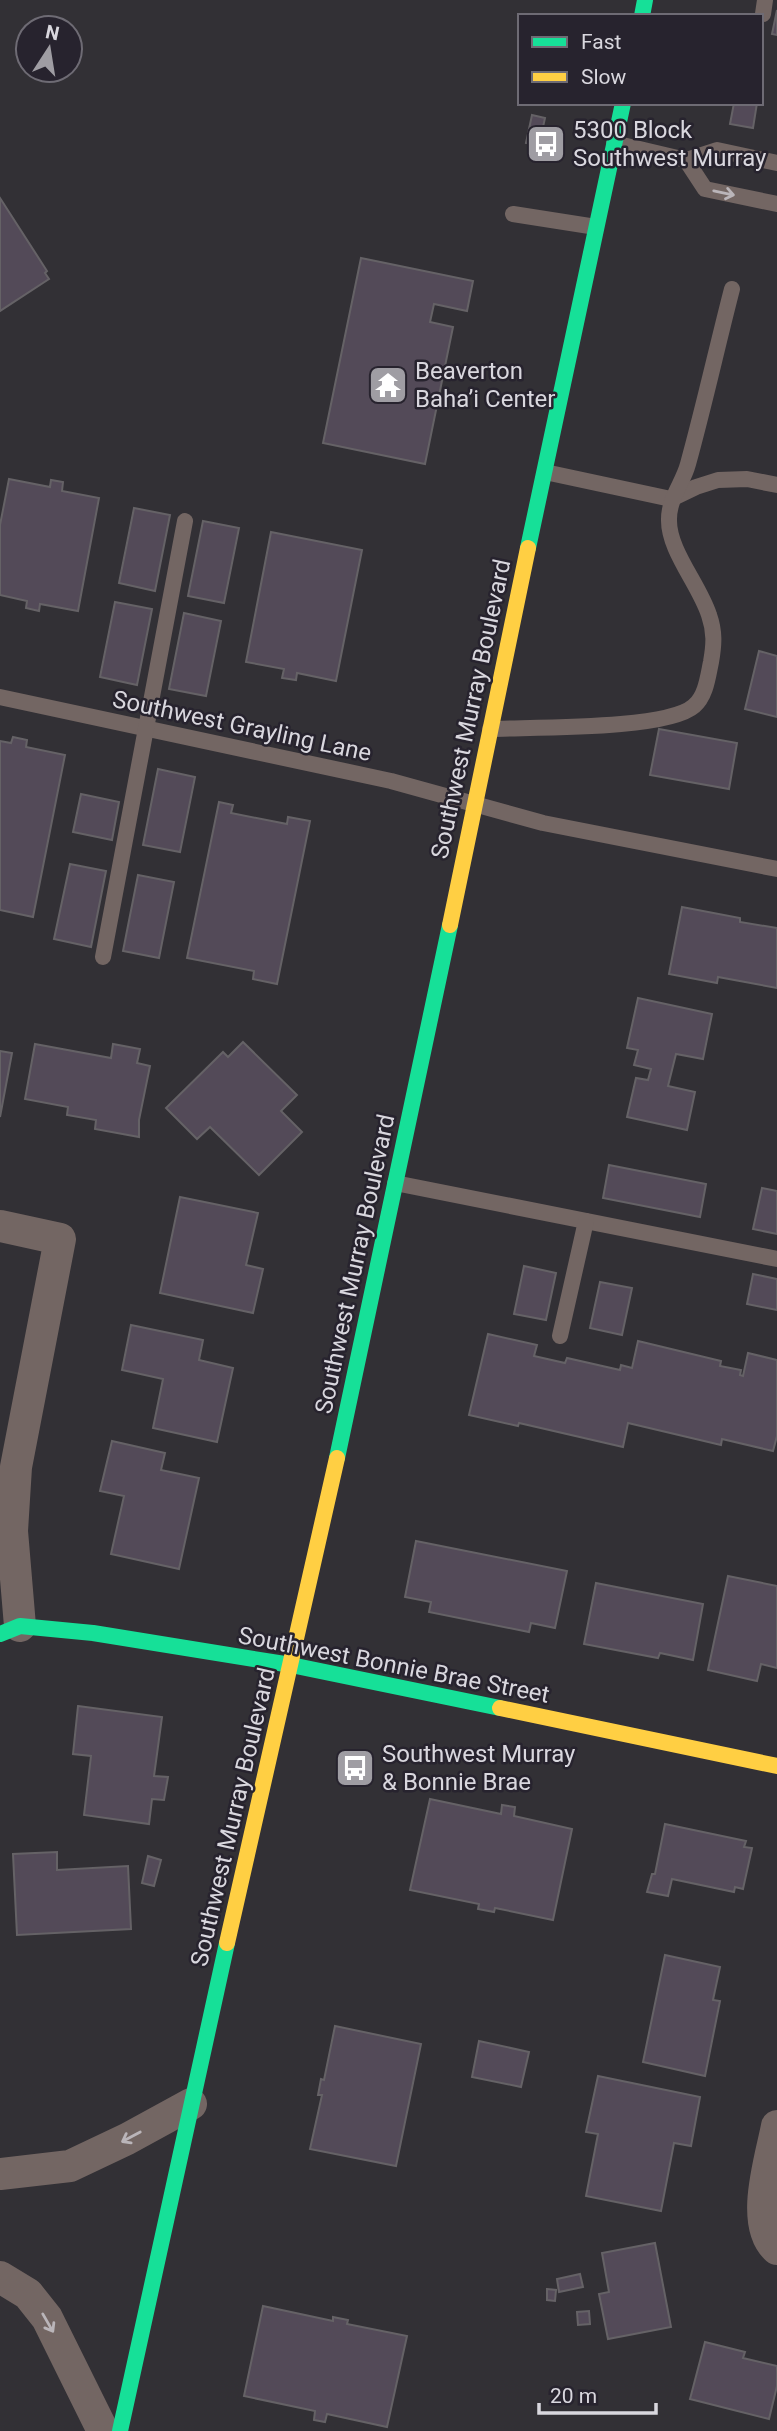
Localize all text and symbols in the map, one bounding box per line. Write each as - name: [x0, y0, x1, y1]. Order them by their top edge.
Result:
- north arrow: [14, 14, 84, 84]
- legend: [518, 14, 763, 105]
- text: N: [43, 20, 61, 46]
- text: Fast: [581, 30, 622, 54]
- text: Slow: [581, 65, 627, 89]
- place label: 5300 Block Southwest Murray: [573, 116, 767, 172]
- bus stop icon: 5300 Block Southwest Murray: [525, 123, 567, 165]
- one-way arrow: [712, 186, 735, 200]
- place label: Beaverton Baha’i Center: [415, 357, 555, 413]
- temple icon: Beaverton Baha’i Center: [367, 364, 409, 406]
- street label: Southwest Murray Boulevard: [426, 557, 516, 861]
- street label: Southwest Grayling Lane: [110, 685, 374, 767]
- street label: Southwest Murray Boulevard: [310, 1112, 400, 1416]
- street label: Southwest Bonnie Brae Street: [236, 1621, 552, 1709]
- street label: Southwest Murray Boulevard: [185, 1665, 281, 1969]
- place label: Southwest Murray & Bonnie Brae: [382, 1740, 576, 1796]
- bus stop icon: Southwest Murray & Bonnie Brae: [334, 1747, 376, 1789]
- one-way arrow: [121, 2131, 142, 2144]
- one-way arrow: [41, 2312, 55, 2332]
- scale bar: [539, 2372, 656, 2416]
- text: 20 m: [550, 2384, 597, 2408]

